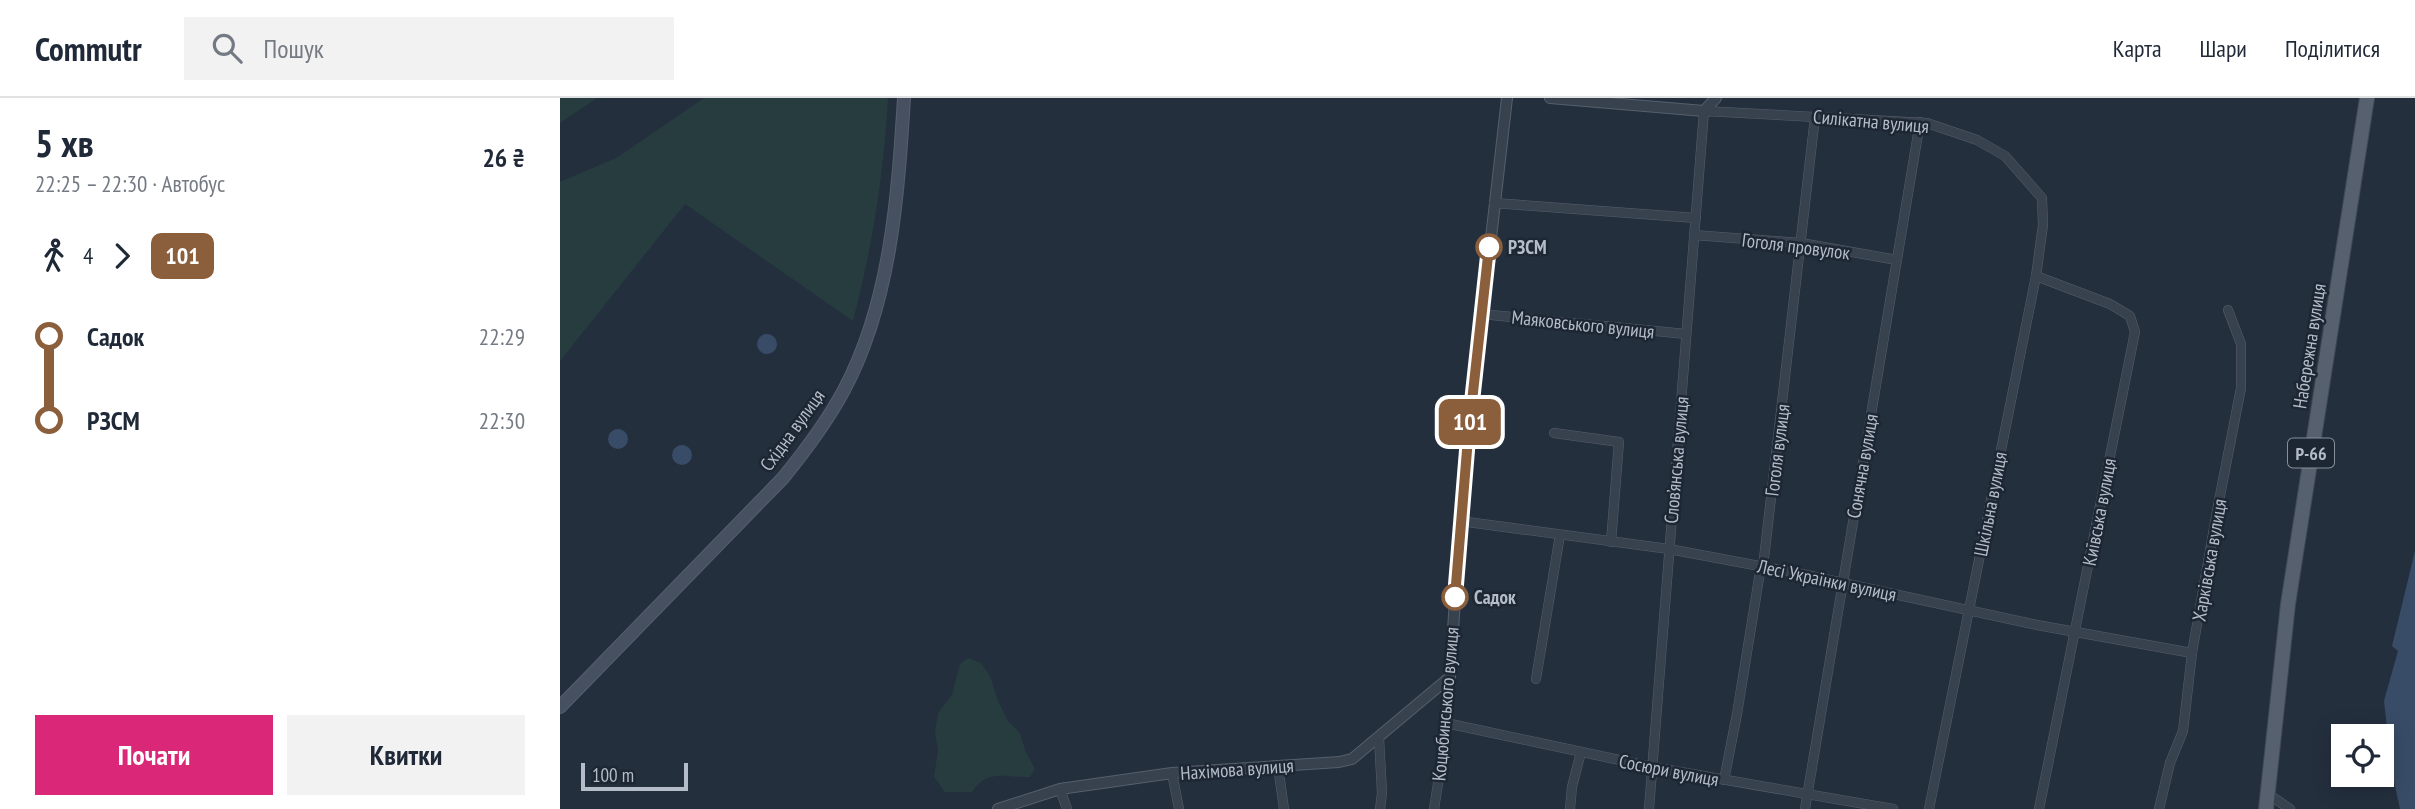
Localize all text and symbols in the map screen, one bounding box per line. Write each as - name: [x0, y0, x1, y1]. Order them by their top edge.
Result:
- search box: [184, 17, 674, 80]
- text: Commutr: [35, 27, 142, 70]
- icon: search: [208, 29, 246, 67]
- text: Пошук: [264, 32, 324, 65]
- text: Карта: [2113, 33, 2162, 64]
- text: Шари: [2200, 33, 2247, 64]
- text: Поділитися: [2285, 33, 2380, 64]
- street label: Силікатна вулиця: [1812, 104, 1930, 138]
- text: 5 хв: [35, 118, 94, 167]
- text: 26 ₴: [482, 141, 525, 174]
- text: 22:25 – 22:30 · Автобус: [35, 169, 225, 198]
- street label: Гоголя провулок: [1741, 227, 1852, 265]
- marker: РЗСМ: [1476, 234, 1502, 260]
- place label: РЗСМ: [1508, 235, 1547, 259]
- icon: walk: [35, 237, 73, 275]
- icon: forward: [103, 237, 141, 275]
- text: 101: [165, 240, 200, 271]
- text: 4: [83, 241, 93, 270]
- street label: Набережна вулиця: [2287, 282, 2331, 410]
- street label: Маяковського вулиця: [1510, 305, 1656, 343]
- text: Садок: [87, 320, 144, 353]
- text: 22:29: [479, 322, 525, 351]
- street label: Східна вулиця: [754, 385, 830, 475]
- street label: Слов’янська вулиця: [1659, 396, 1693, 524]
- line badge: 101: [1430, 399, 1510, 445]
- street label: Гоголя вулиця: [1759, 403, 1795, 497]
- text: РЗСМ: [87, 404, 140, 437]
- text: 22:30: [479, 406, 525, 435]
- text: 101: [1453, 406, 1487, 437]
- street label: Сонячна вулиця: [1841, 412, 1883, 520]
- road number: Р-66: [2288, 438, 2334, 468]
- street label: Шкільна вулиця: [1968, 450, 2012, 558]
- street label: Київська вулиця: [2077, 456, 2121, 568]
- street label: Харківська вулиця: [2186, 497, 2232, 623]
- street label: Лесі Українки вулиця: [1754, 553, 1899, 606]
- marker: Садок: [1442, 584, 1468, 610]
- place label: Садок: [1474, 585, 1516, 609]
- street label: Коцюбинського вулиця: [1426, 626, 1464, 782]
- button: Почати: [35, 715, 273, 795]
- button: Квитки: [287, 715, 525, 795]
- map controls: [2331, 724, 2394, 787]
- button: locate: [2331, 724, 2394, 787]
- street label: Сосюри вулиця: [1617, 749, 1721, 791]
- street label: Нахімова вулиця: [1180, 753, 1294, 785]
- scale bar: [581, 760, 688, 792]
- text: 100 m: [592, 763, 634, 787]

